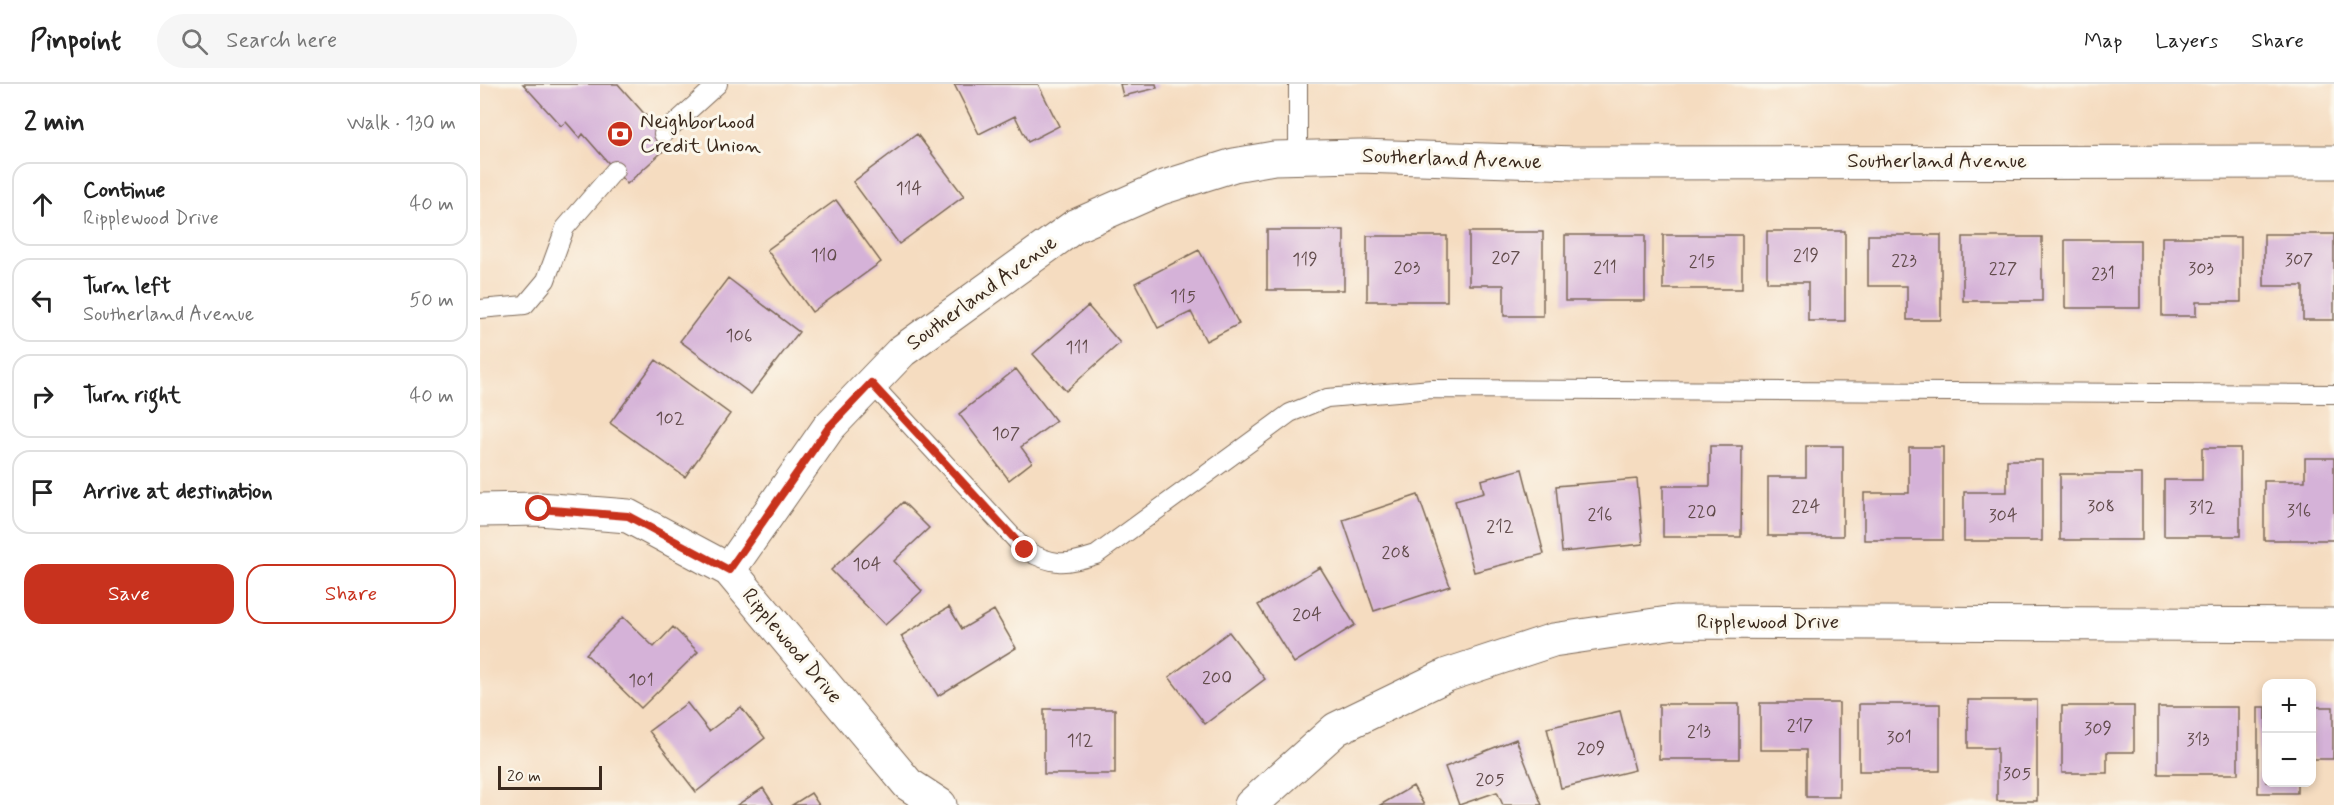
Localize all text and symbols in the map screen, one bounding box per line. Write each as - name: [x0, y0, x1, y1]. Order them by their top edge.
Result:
- search box: [157, 14, 577, 68]
- text: Pinpoint: [30, 23, 121, 60]
- icon: search: [178, 25, 211, 58]
- text: Search here: [226, 27, 337, 55]
- text: Map: [2084, 27, 2122, 55]
- text: Layers: [2155, 27, 2218, 55]
- text: Share: [2251, 27, 2304, 55]
- text: 2 min: [24, 106, 85, 140]
- place label: Neighborhood Credit Union: [640, 108, 761, 160]
- text: Walk · 130 m: [347, 110, 456, 137]
- bank icon: Neighborhood Credit Union: [605, 119, 635, 149]
- street label: Southerland Avenue: [1362, 142, 1542, 176]
- street label: Southerland Avenue: [1847, 147, 2027, 175]
- text: Continue: [83, 177, 165, 205]
- house number: 114: [896, 177, 923, 201]
- icon: ahead: [26, 188, 59, 221]
- text: 40 m: [410, 191, 454, 218]
- text: Ripplewood Drive: [83, 205, 219, 232]
- street label: Southerland Avenue: [901, 229, 1063, 357]
- house number: 110: [811, 244, 837, 268]
- house number: 219: [1793, 244, 1819, 268]
- house number: 207: [1491, 246, 1521, 270]
- house number: 119: [1292, 248, 1318, 272]
- house number: 307: [2285, 248, 2313, 272]
- house number: 223: [1891, 249, 1917, 273]
- house number: 215: [1689, 250, 1715, 274]
- house number: 203: [1394, 256, 1420, 280]
- house number: 211: [1593, 256, 1617, 280]
- house number: 227: [1989, 257, 2017, 281]
- house number: 303: [2188, 257, 2214, 281]
- house number: 231: [2091, 262, 2115, 286]
- text: Turn left: [83, 273, 171, 301]
- icon: left: [26, 284, 59, 317]
- house number: 115: [1170, 285, 1196, 309]
- text: 50 m: [409, 287, 454, 314]
- text: Southerland Avenue: [83, 301, 254, 328]
- house number: 106: [726, 324, 752, 348]
- house number: 111: [1066, 336, 1088, 360]
- icon: right: [26, 380, 59, 413]
- text: Turn right: [83, 382, 181, 410]
- text: 40 m: [410, 383, 454, 410]
- house number: 102: [655, 407, 685, 431]
- house number: 107: [992, 422, 1020, 446]
- icon: arrive: [26, 476, 59, 509]
- text: Arrive at destination: [83, 478, 273, 506]
- route start: [525, 495, 551, 521]
- house number: 224: [1792, 495, 1821, 519]
- house number: 308: [2087, 495, 2115, 519]
- house number: 312: [2189, 496, 2216, 520]
- house number: 316: [2287, 499, 2311, 523]
- house number: 220: [1687, 500, 1717, 524]
- house number: 216: [1587, 503, 1613, 527]
- house number: 304: [1988, 504, 2018, 528]
- house number: 212: [1486, 515, 1514, 539]
- route end: [1011, 536, 1037, 562]
- house number: 208: [1382, 541, 1410, 565]
- house number: 104: [853, 553, 882, 577]
- button: Save: [24, 564, 234, 624]
- button: Share: [246, 564, 456, 624]
- street label: Ripplewood Drive: [735, 582, 849, 710]
- house number: 204: [1292, 603, 1322, 627]
- street label: Ripplewood Drive: [1697, 608, 1839, 636]
- house number: 200: [1202, 666, 1232, 690]
- house number: 101: [628, 669, 654, 693]
- map controls: [2262, 679, 2316, 787]
- button: +: [2262, 679, 2316, 733]
- house number: 217: [1787, 714, 1813, 738]
- house number: 309: [2084, 717, 2112, 741]
- house number: 213: [1687, 720, 1711, 744]
- house number: 301: [1886, 726, 1912, 750]
- house number: 313: [2186, 728, 2210, 752]
- house number: 112: [1067, 729, 1094, 753]
- button: −: [2262, 733, 2316, 787]
- house number: 209: [1577, 737, 1605, 761]
- house number: 305: [2003, 762, 2031, 786]
- scale bar: [498, 763, 602, 790]
- text: 20 m: [507, 766, 541, 787]
- house number: 205: [1475, 768, 1505, 792]

